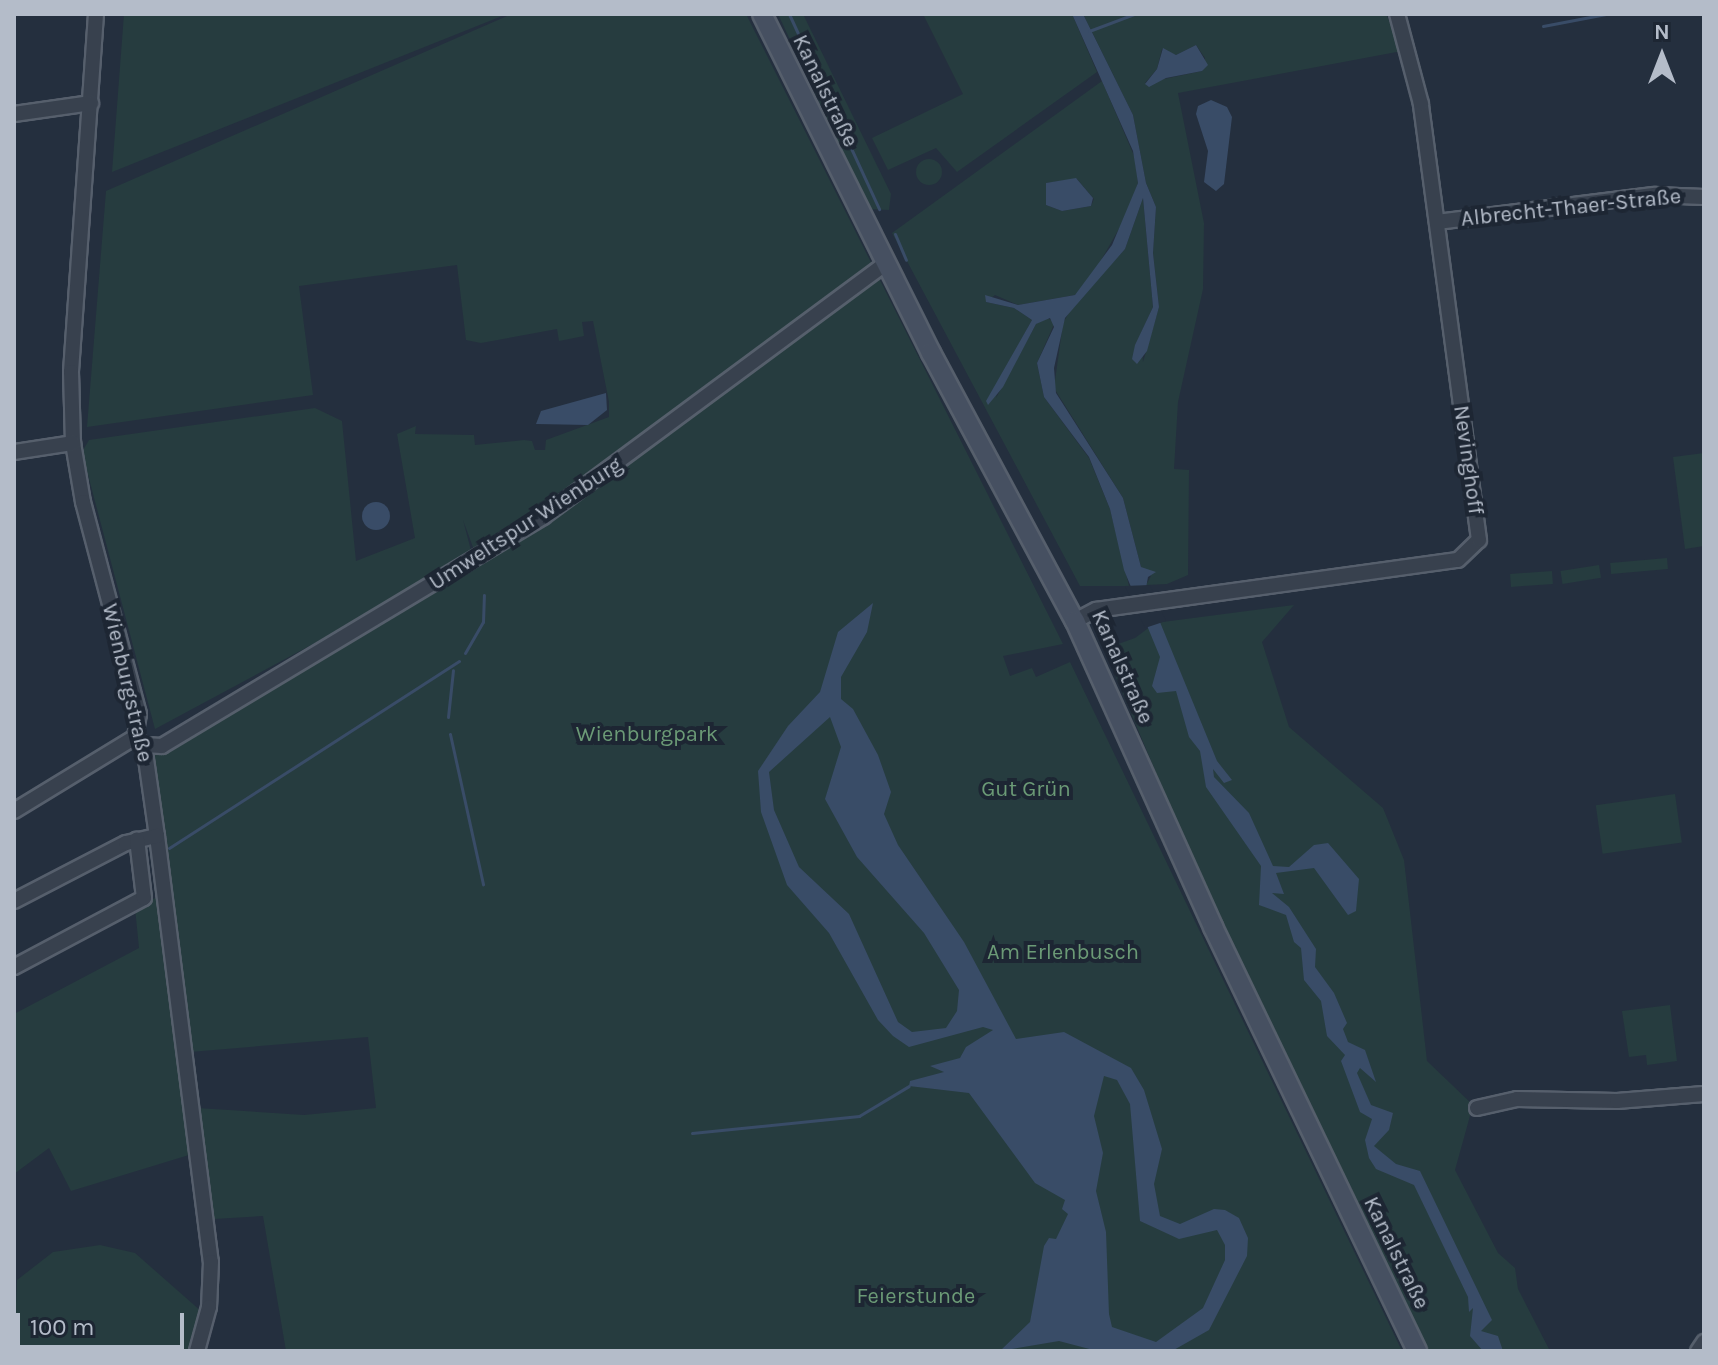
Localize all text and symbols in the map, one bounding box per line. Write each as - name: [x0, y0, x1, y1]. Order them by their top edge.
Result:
- north arrow: [1622, 16, 1702, 96]
- text: N: [1654, 19, 1670, 45]
- street label: Kanalstraße: [786, 31, 864, 151]
- street label: Albrecht-Thaer-Straße: [1460, 183, 1682, 233]
- street label: Nevinghoff: [1447, 404, 1489, 516]
- street label: Umweltspur Wienburg: [425, 452, 627, 596]
- street label: Wienburgstraße: [96, 601, 158, 765]
- street label: Kanalstraße: [1085, 606, 1159, 728]
- park label: Wienburgpark: [576, 722, 718, 748]
- park label: Gut Grün: [981, 777, 1071, 803]
- park label: Am Erlenbusch: [987, 940, 1139, 966]
- street label: Kanalstraße: [1357, 1193, 1435, 1313]
- park label: Feierstunde: [857, 1284, 975, 1310]
- scale bar: [20, 1297, 188, 1347]
- text: 100 m: [30, 1313, 95, 1341]

